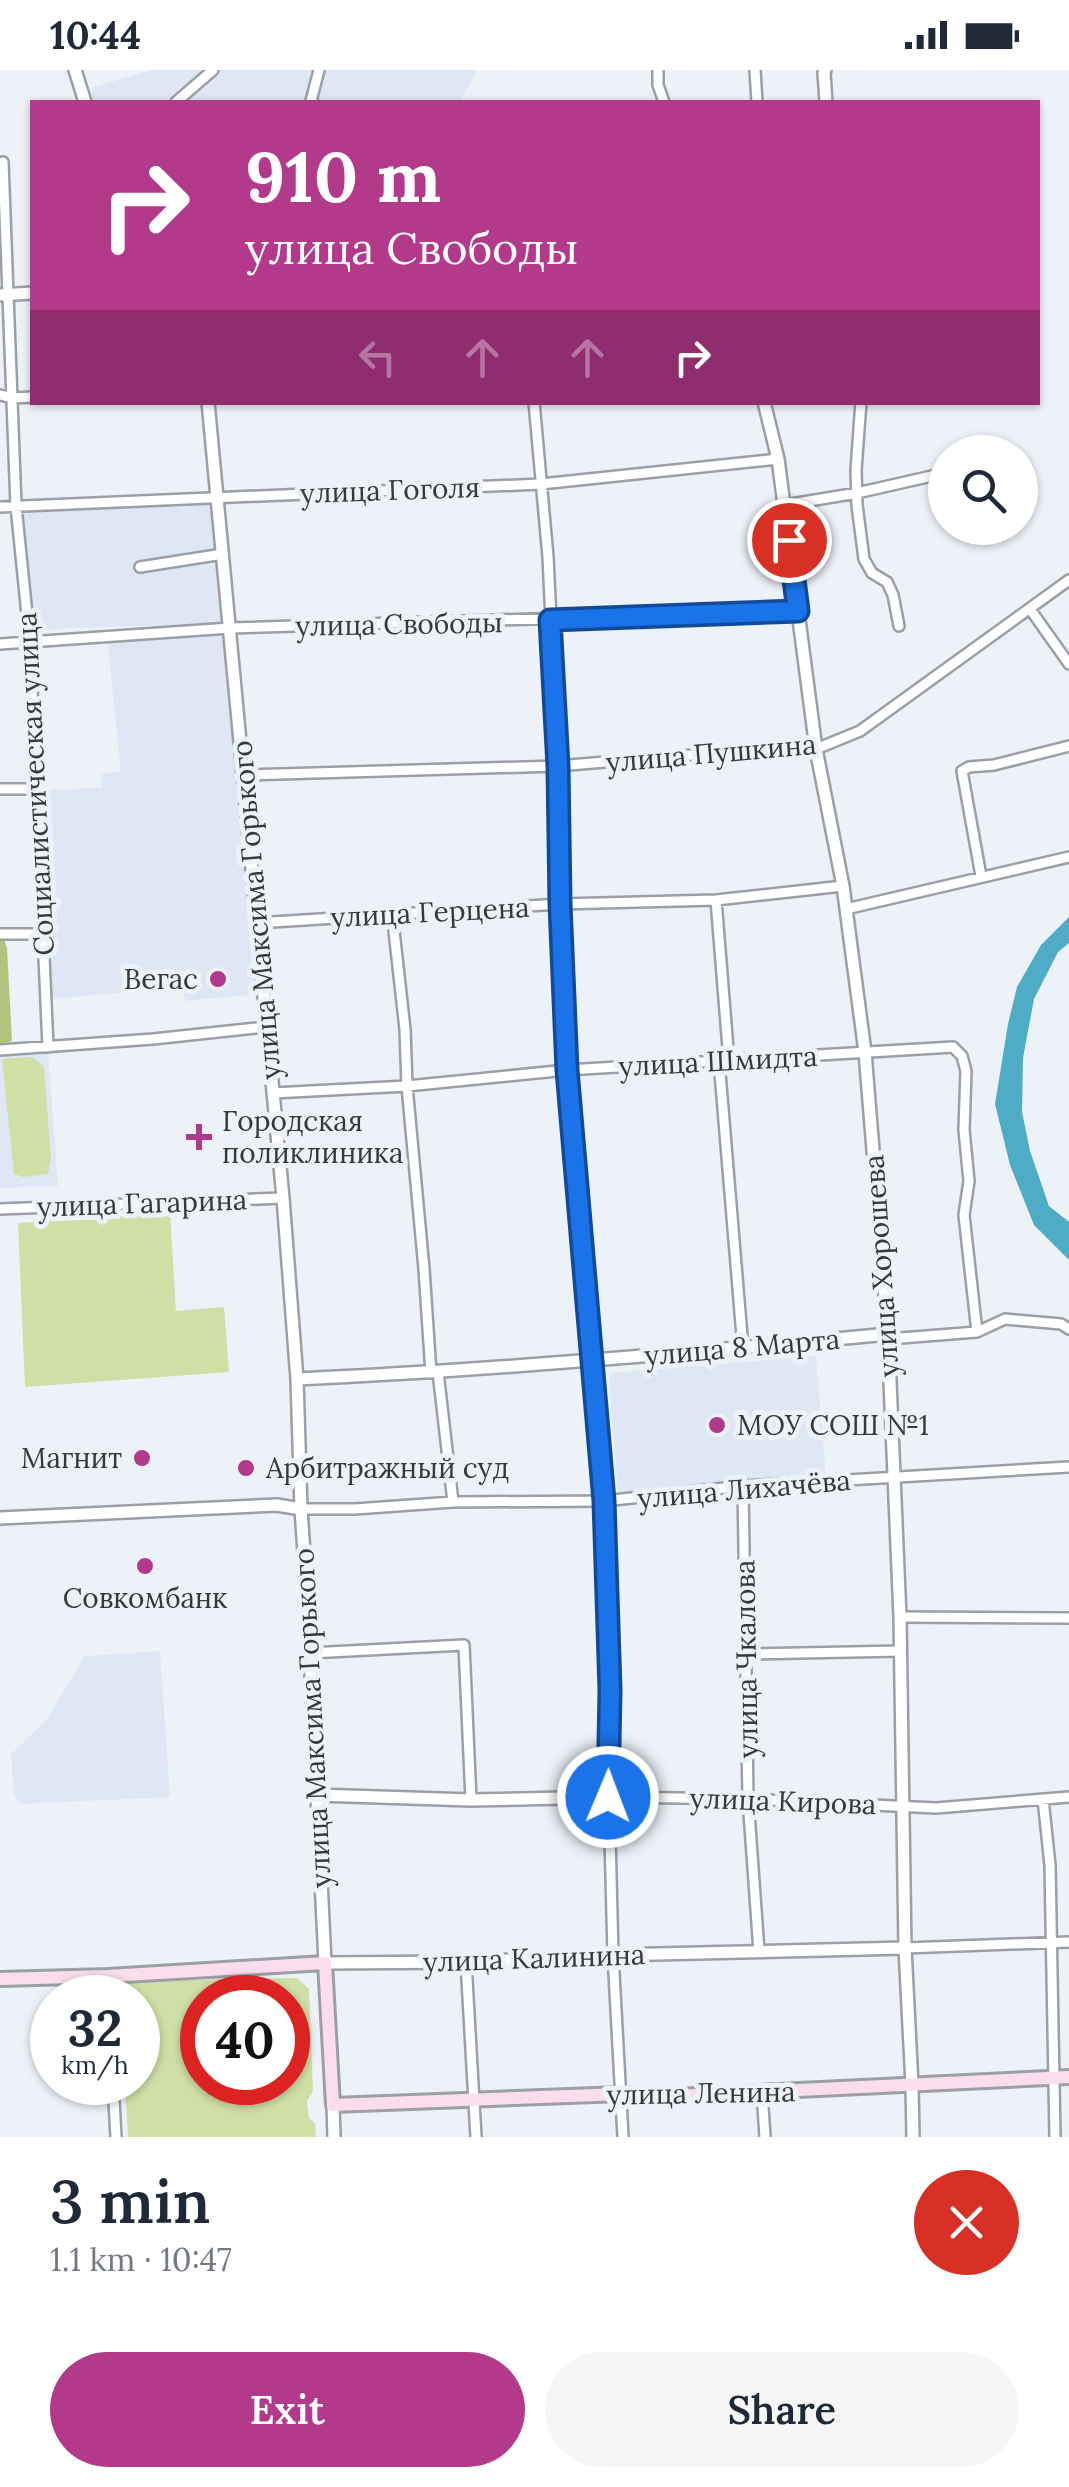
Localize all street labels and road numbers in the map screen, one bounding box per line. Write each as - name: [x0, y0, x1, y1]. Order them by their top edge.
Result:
- street label: улица Гоголя: [299, 469, 481, 511]
- street label: улица Свободы: [295, 604, 503, 644]
- street label: Социалистическая улица: [8, 611, 62, 957]
- street label: улица Пушкина: [604, 726, 818, 780]
- street label: улица Максима Горького: [223, 739, 289, 1081]
- street label: улица Герцена: [330, 889, 530, 935]
- street label: улица Шмидта: [618, 1038, 818, 1084]
- street label: улица Хорошева: [855, 1154, 907, 1378]
- street label: улица Гагарина: [36, 1181, 248, 1225]
- street label: улица 8 Марта: [643, 1321, 841, 1373]
- street label: улица Лихачёва: [636, 1462, 852, 1516]
- street label: улица Максима Горького: [285, 1547, 339, 1889]
- street label: улица Чкалова: [726, 1559, 766, 1759]
- street label: улица Кирова: [689, 1780, 877, 1822]
- street label: улица Калинина: [422, 1936, 646, 1980]
- street label: улица Ленина: [606, 2073, 796, 2113]

